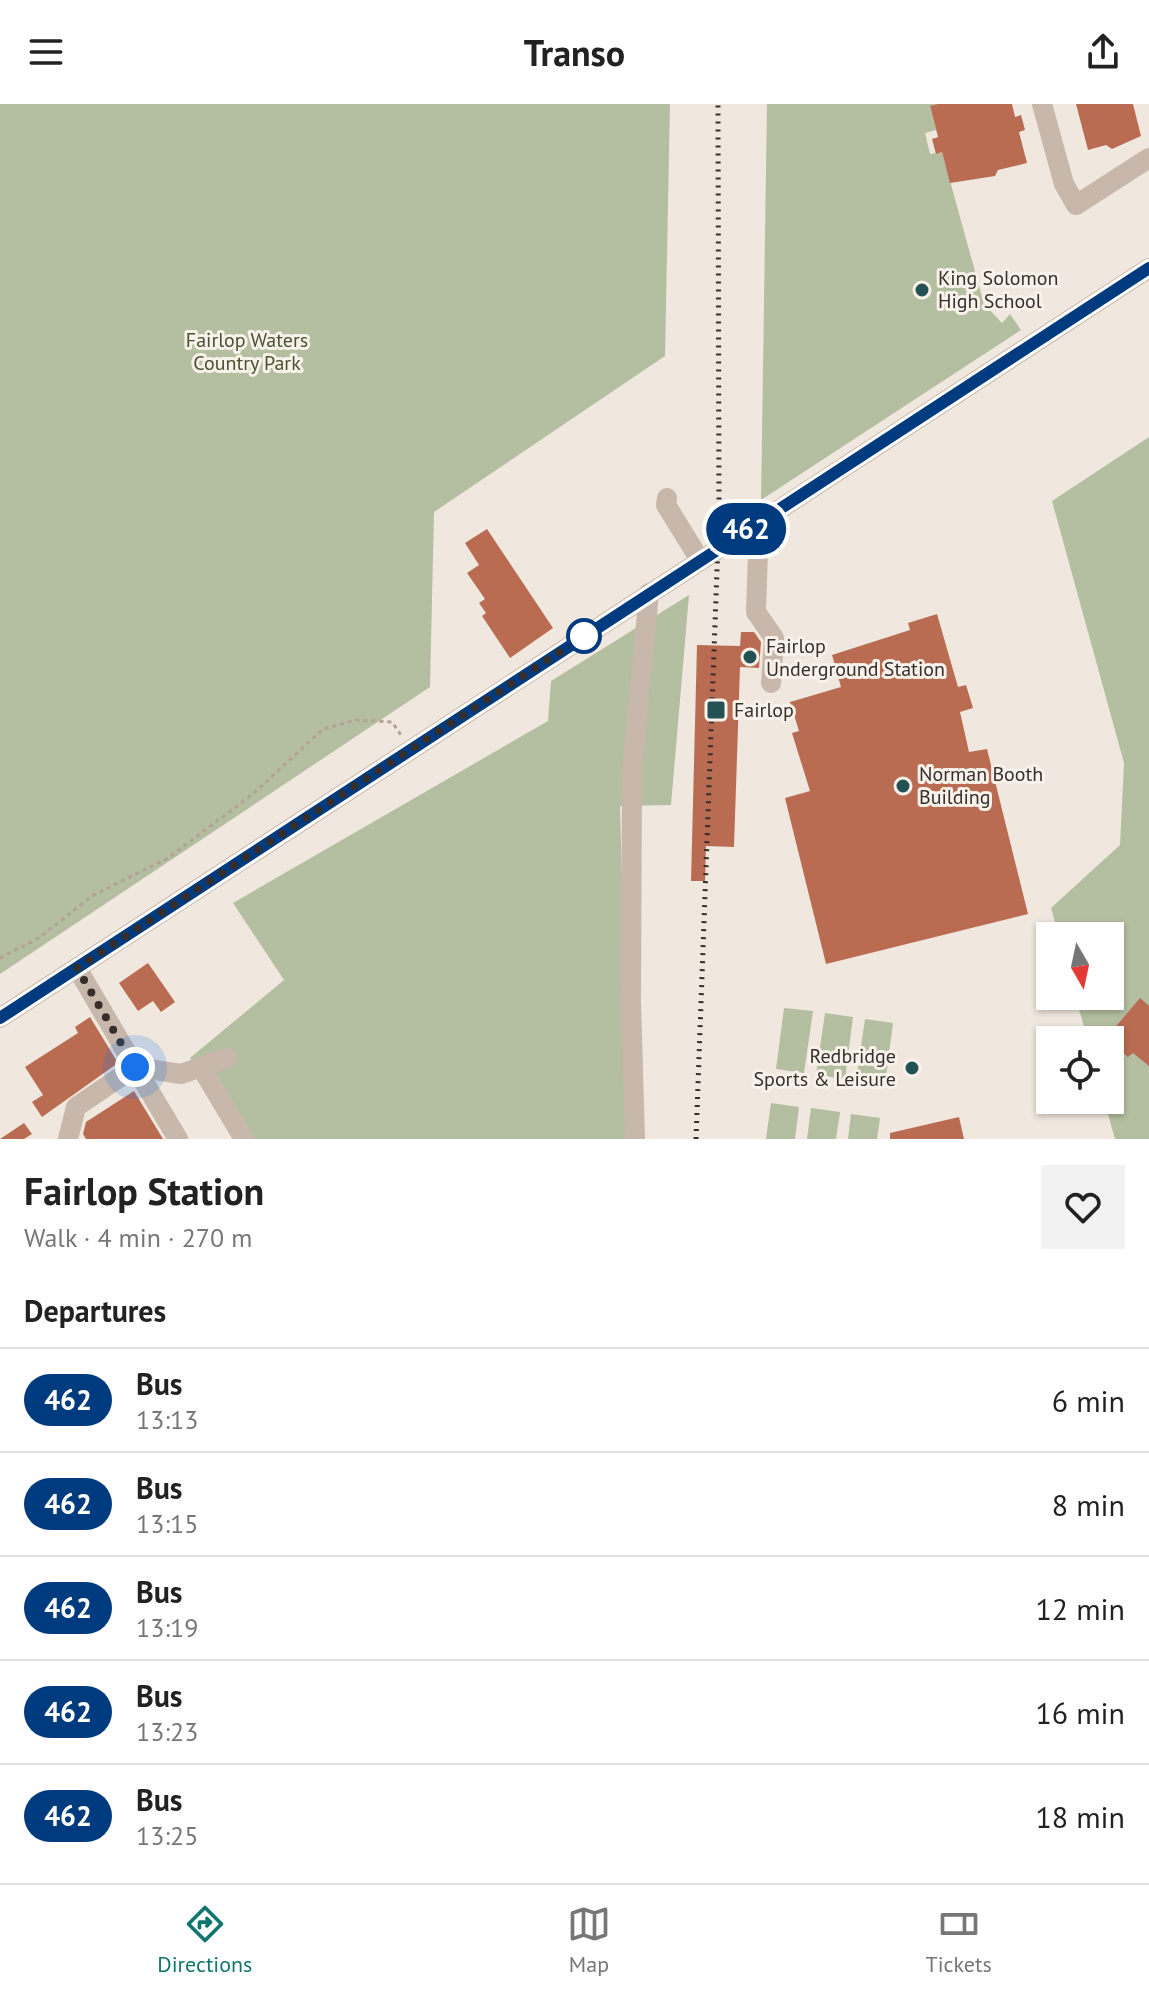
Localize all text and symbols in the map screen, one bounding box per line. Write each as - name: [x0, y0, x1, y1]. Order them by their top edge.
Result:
- text: Transo: [524, 29, 625, 76]
- icon: menu: [24, 30, 68, 74]
- icon: share: [1081, 30, 1125, 74]
- place label: King Solomon High School: [938, 265, 1058, 314]
- marker: King Solomon High School: [913, 281, 931, 299]
- park label: Fairlop Waters Country Park: [186, 327, 308, 376]
- line badge: 462: [700, 503, 792, 555]
- text: 462: [722, 510, 770, 547]
- unlabelled marker: [567, 619, 601, 653]
- place label: Fairlop Underground Station: [766, 633, 945, 682]
- marker: Fairlop Underground Station: [741, 648, 759, 666]
- place label: Fairlop: [734, 697, 794, 723]
- marker: Fairlop: [705, 699, 727, 721]
- place label: Norman Booth Building: [919, 761, 1043, 810]
- marker: Norman Booth Building: [894, 777, 912, 795]
- north arrow: [1036, 922, 1124, 1010]
- map controls: [1036, 922, 1124, 1114]
- button: locate: [1036, 1026, 1124, 1114]
- place label: Redbridge Sports & Leisure: [753, 1043, 896, 1092]
- your location: [115, 1047, 155, 1087]
- marker: Redbridge Sports & Leisure: [903, 1059, 921, 1077]
- button: heart: [1041, 1165, 1125, 1249]
- text: Fairlop Station: [24, 1166, 264, 1215]
- text: Walk · 4 min · 270 m: [24, 1221, 252, 1254]
- text: Departures: [24, 1291, 166, 1330]
- text: Bus: [136, 1364, 183, 1403]
- text: 462: [44, 1381, 92, 1418]
- text: 6 min: [1052, 1381, 1125, 1420]
- text: 13:13: [136, 1403, 198, 1436]
- text: Bus: [136, 1468, 183, 1507]
- text: 462: [44, 1485, 92, 1522]
- text: 8 min: [1052, 1485, 1125, 1524]
- text: 13:15: [136, 1507, 198, 1540]
- text: Bus: [136, 1572, 183, 1611]
- text: 462: [44, 1589, 92, 1626]
- text: 12 min: [1035, 1589, 1125, 1628]
- text: 13:19: [136, 1611, 198, 1644]
- text: Bus: [136, 1676, 183, 1715]
- text: 462: [44, 1693, 92, 1730]
- text: 16 min: [1035, 1693, 1125, 1732]
- text: 13:23: [136, 1715, 198, 1748]
- text: Bus: [136, 1780, 183, 1819]
- text: 462: [44, 1797, 92, 1834]
- text: 18 min: [1035, 1797, 1125, 1836]
- text: 13:25: [136, 1819, 198, 1852]
- tab: Directions: [157, 1902, 252, 1978]
- tab: Map: [567, 1902, 611, 1978]
- tab: Tickets: [926, 1902, 992, 1978]

